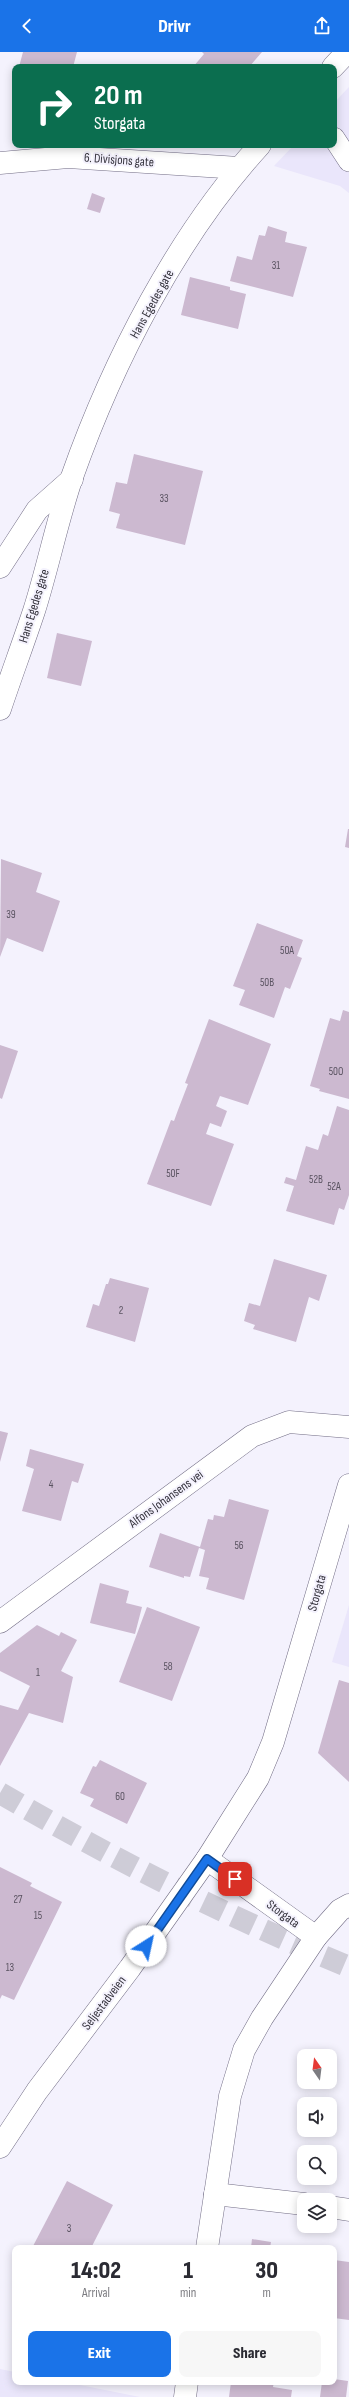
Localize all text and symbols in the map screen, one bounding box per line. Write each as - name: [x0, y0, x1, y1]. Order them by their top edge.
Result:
- icon: back: [16, 15, 38, 37]
- icon: share: [311, 15, 333, 37]
- text: Drivr: [158, 16, 191, 37]
- text: 20 m: [94, 79, 143, 112]
- icon: right: [28, 80, 80, 132]
- text: Storgata: [94, 113, 145, 134]
- street label: 6. Divisjons gate: [84, 150, 154, 170]
- house number: 31: [272, 259, 280, 272]
- street label: Hans Egedes gate: [127, 267, 177, 341]
- house number: 33: [159, 492, 169, 505]
- street label: Hans Egedes gate: [15, 567, 53, 645]
- house number: 39: [6, 908, 16, 921]
- house number: 50A: [280, 944, 294, 957]
- house number: 50B: [260, 976, 274, 989]
- house number: 50O: [329, 1065, 343, 1078]
- house number: 50F: [166, 1167, 180, 1180]
- house number: 52B: [309, 1173, 323, 1186]
- house number: 52A: [327, 1180, 341, 1193]
- house number: 2: [119, 1304, 124, 1317]
- street label: Alfons Johansens vei: [125, 1467, 206, 1532]
- house number: 4: [49, 1478, 54, 1491]
- house number: 56: [234, 1539, 244, 1552]
- street label: Storgata: [304, 1573, 330, 1613]
- house number: 58: [163, 1660, 173, 1673]
- house number: 1: [36, 1666, 40, 1679]
- house number: 60: [115, 1790, 125, 1803]
- pin: [218, 1862, 252, 1896]
- icon: arrive: [224, 1868, 246, 1890]
- house number: 27: [14, 1893, 23, 1906]
- street label: Storgata: [263, 1897, 303, 1931]
- house number: 15: [34, 1909, 42, 1922]
- position arrow: [125, 1925, 167, 1967]
- house number: 13: [6, 1961, 15, 1974]
- street label: Seljestadveien: [79, 1973, 129, 2033]
- north arrow: [297, 2049, 337, 2089]
- map controls: [297, 2049, 337, 2233]
- button: sound: [297, 2097, 337, 2137]
- button: search: [297, 2145, 337, 2185]
- button: layers: [297, 2193, 337, 2233]
- house number: 3: [67, 2222, 72, 2235]
- text: 14:02: [71, 2256, 121, 2285]
- text: 1: [183, 2256, 193, 2285]
- text: 30: [255, 2256, 278, 2285]
- text: Arrival: [82, 2285, 110, 2301]
- text: min: [180, 2285, 196, 2301]
- text: m: [262, 2285, 271, 2301]
- button: Exit: [28, 2331, 171, 2377]
- button: Share: [179, 2331, 321, 2377]

